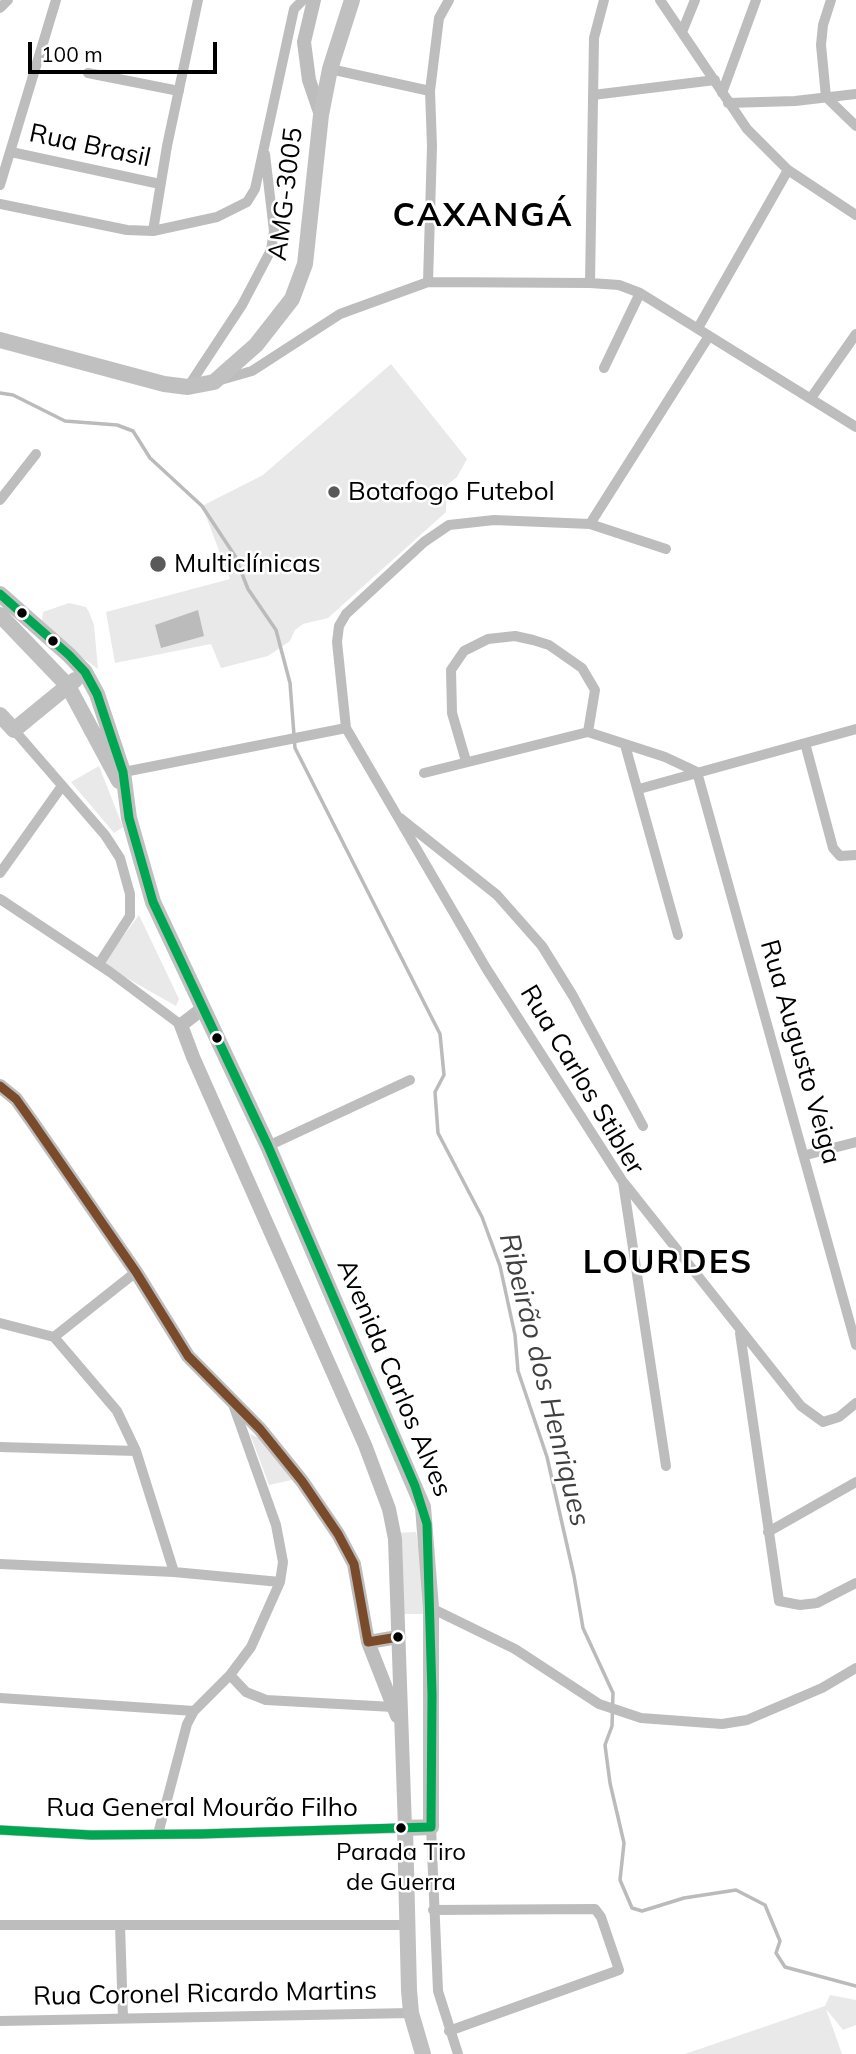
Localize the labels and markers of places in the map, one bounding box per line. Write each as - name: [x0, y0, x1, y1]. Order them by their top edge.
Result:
- place label: Botafogo Futebol: [348, 476, 555, 508]
- marker: Botafogo Futebol: [326, 484, 342, 500]
- place label: Multiclínicas: [174, 548, 321, 580]
- marker: Multiclínicas: [148, 554, 168, 574]
- unlabelled marker: [15, 606, 29, 620]
- unlabelled marker: [46, 634, 60, 648]
- unlabelled marker: [210, 1031, 224, 1045]
- unlabelled marker: [391, 1630, 405, 1644]
- marker: Parada Tiro de Guerra: [394, 1821, 408, 1835]
- place label: Parada Tiro de Guerra: [336, 1839, 466, 1895]

